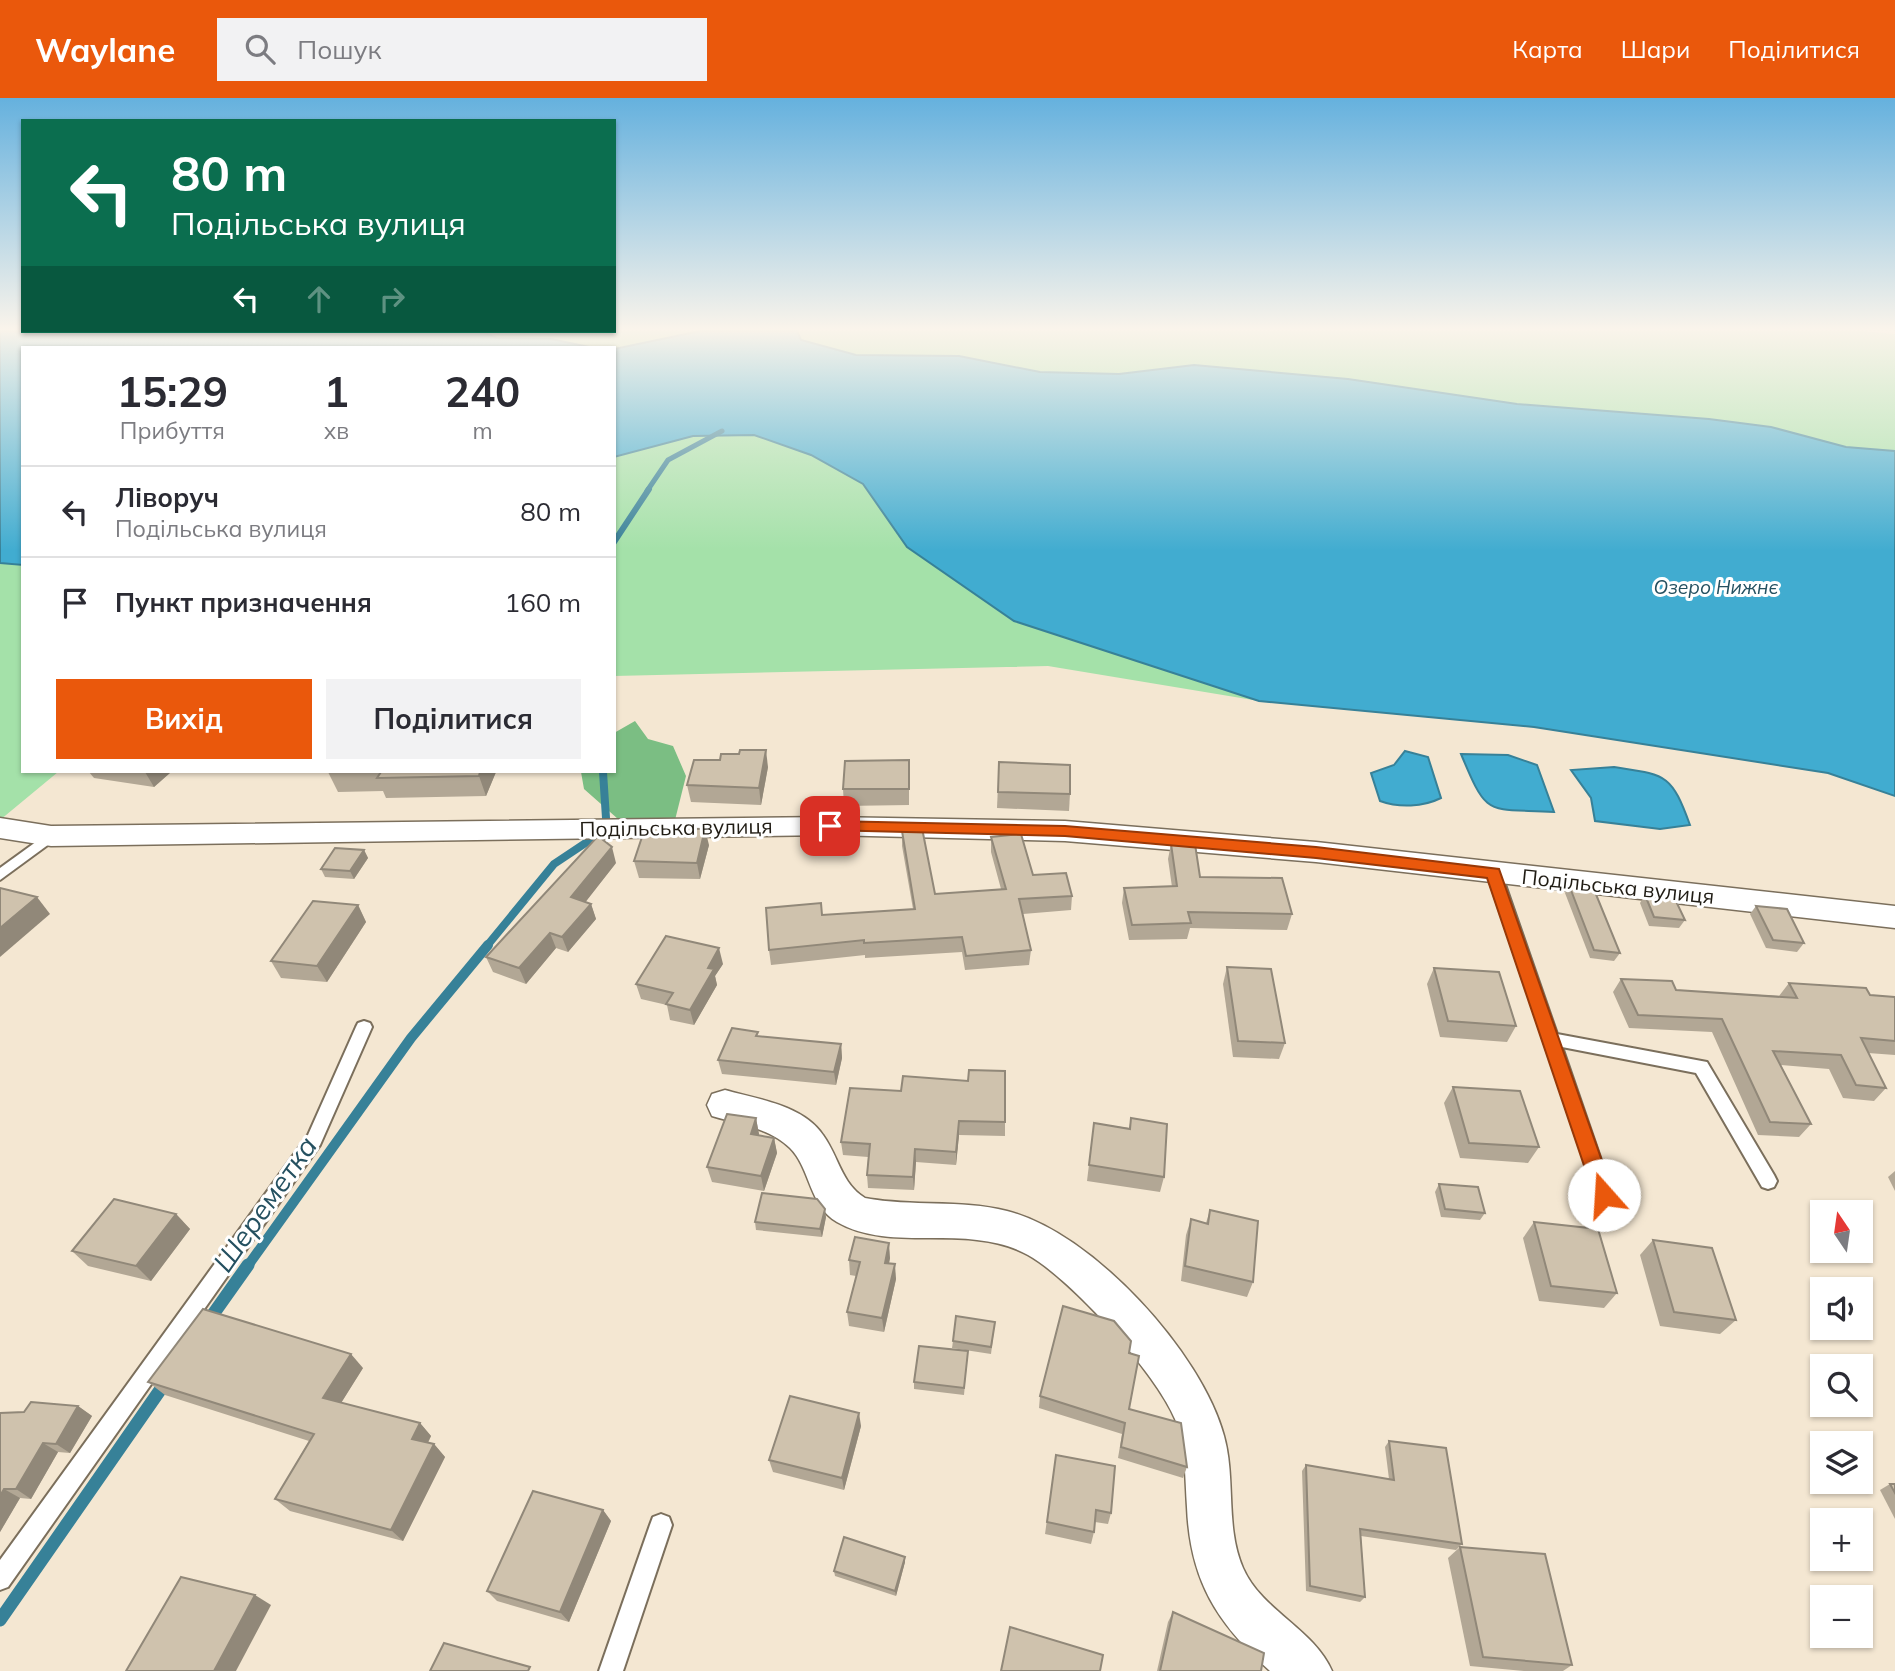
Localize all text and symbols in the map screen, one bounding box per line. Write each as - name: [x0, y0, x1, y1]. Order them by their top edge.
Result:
- search box: [217, 18, 707, 81]
- text: Waylane: [35, 29, 175, 70]
- icon: search: [241, 30, 279, 68]
- text: Пошук: [297, 33, 382, 66]
- text: Карта: [1512, 34, 1583, 64]
- text: Шари: [1621, 34, 1690, 64]
- text: Поділитися: [1728, 34, 1860, 64]
- text: 80 m: [171, 142, 287, 203]
- icon: left: [56, 147, 147, 238]
- text: Подільська вулиця: [171, 203, 466, 243]
- icon: left: [227, 280, 265, 318]
- icon: ahead: [300, 280, 338, 318]
- icon: right: [373, 280, 411, 318]
- text: 15:29: [117, 365, 228, 418]
- text: 1: [324, 365, 349, 418]
- text: 240: [445, 365, 520, 418]
- text: Прибуття: [120, 416, 225, 445]
- text: хв: [324, 416, 349, 445]
- text: m: [472, 416, 493, 445]
- text: Ліворуч: [115, 481, 219, 514]
- icon: left: [56, 493, 94, 531]
- text: 80 m: [520, 495, 581, 528]
- text: Подільська вулиця: [115, 514, 327, 543]
- water label: Озеро Нижнє: [1654, 575, 1778, 599]
- icon: arrive: [56, 584, 94, 622]
- text: Пункт призначення: [115, 586, 372, 619]
- text: 160 m: [505, 586, 581, 619]
- button: Вихід: [56, 679, 312, 759]
- button: Поділитися: [326, 679, 581, 759]
- pin: [800, 796, 860, 856]
- icon: arrive: [811, 807, 849, 845]
- street label: Подільська вулиця: [579, 812, 773, 842]
- street label: Подільська вулиця: [1521, 863, 1716, 909]
- water label: Шереметка: [205, 1129, 324, 1278]
- position arrow: [1567, 1158, 1641, 1232]
- north arrow: [1810, 1200, 1872, 1264]
- map controls: [1810, 1200, 1873, 1648]
- button: sound: [1810, 1277, 1873, 1340]
- button: search: [1810, 1354, 1873, 1417]
- button: layers: [1810, 1431, 1873, 1494]
- button: +: [1810, 1508, 1873, 1571]
- button: −: [1810, 1585, 1873, 1648]

